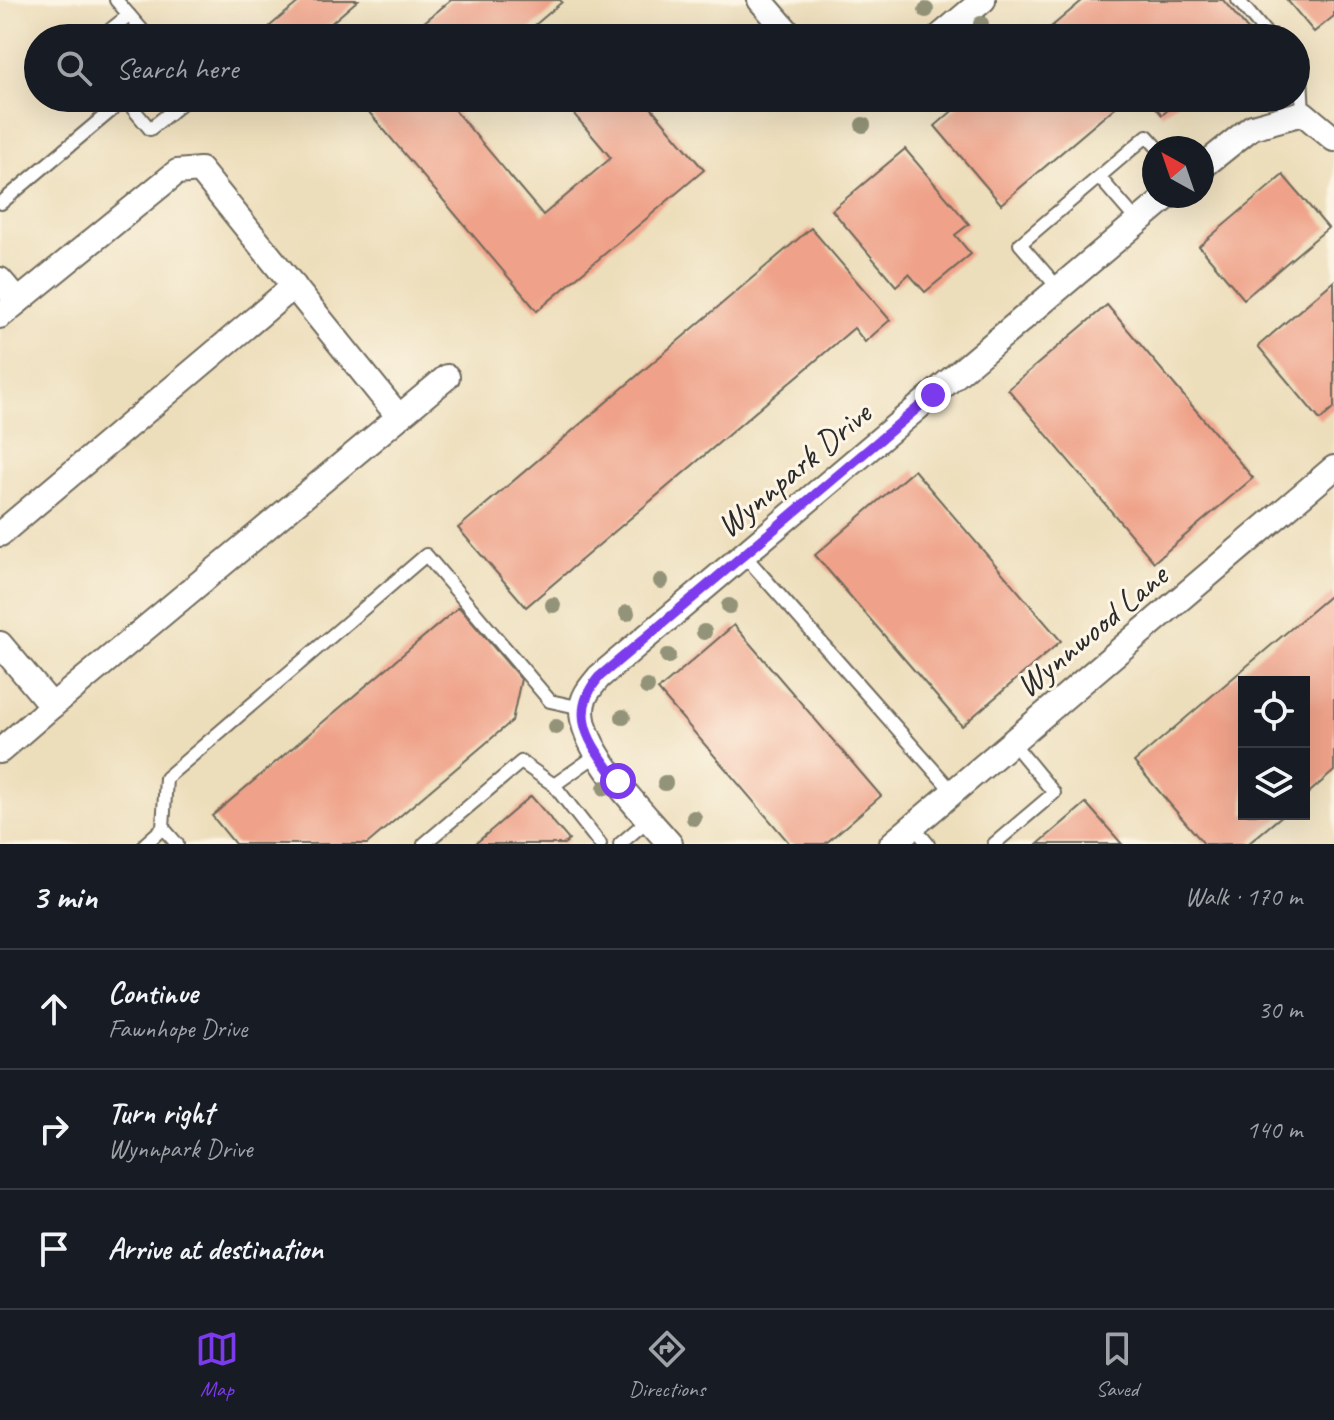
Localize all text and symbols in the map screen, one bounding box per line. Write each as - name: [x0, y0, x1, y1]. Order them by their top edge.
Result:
- search box: [24, 24, 1310, 112]
- icon: search: [52, 46, 96, 90]
- text: Search here: [116, 49, 238, 87]
- north arrow: [1142, 136, 1214, 208]
- route end: [915, 377, 951, 413]
- street label: Wynnpark Drive: [707, 391, 881, 547]
- street label: Wynnwood Lane: [1007, 552, 1178, 706]
- map controls: [1238, 676, 1310, 820]
- button: locate: [1238, 676, 1310, 748]
- button: layers: [1238, 748, 1310, 820]
- route start: [600, 763, 636, 799]
- text: 3 min: [32, 875, 97, 918]
- text: Walk · 170 m: [1185, 880, 1302, 913]
- text: Continue: [108, 974, 198, 1012]
- icon: ahead: [32, 987, 76, 1031]
- text: 30 m: [1258, 993, 1302, 1026]
- text: Fawnhope Drive: [108, 1012, 247, 1045]
- text: Turn right: [108, 1094, 213, 1132]
- icon: right: [32, 1107, 76, 1151]
- text: 140 m: [1246, 1113, 1302, 1146]
- text: Wynnpark Drive: [108, 1132, 252, 1165]
- icon: arrive: [32, 1227, 76, 1271]
- text: Arrive at destination: [108, 1230, 323, 1268]
- tab: Map: [195, 1327, 239, 1403]
- tab: Directions: [629, 1327, 705, 1403]
- tab: Saved: [1095, 1327, 1139, 1403]

